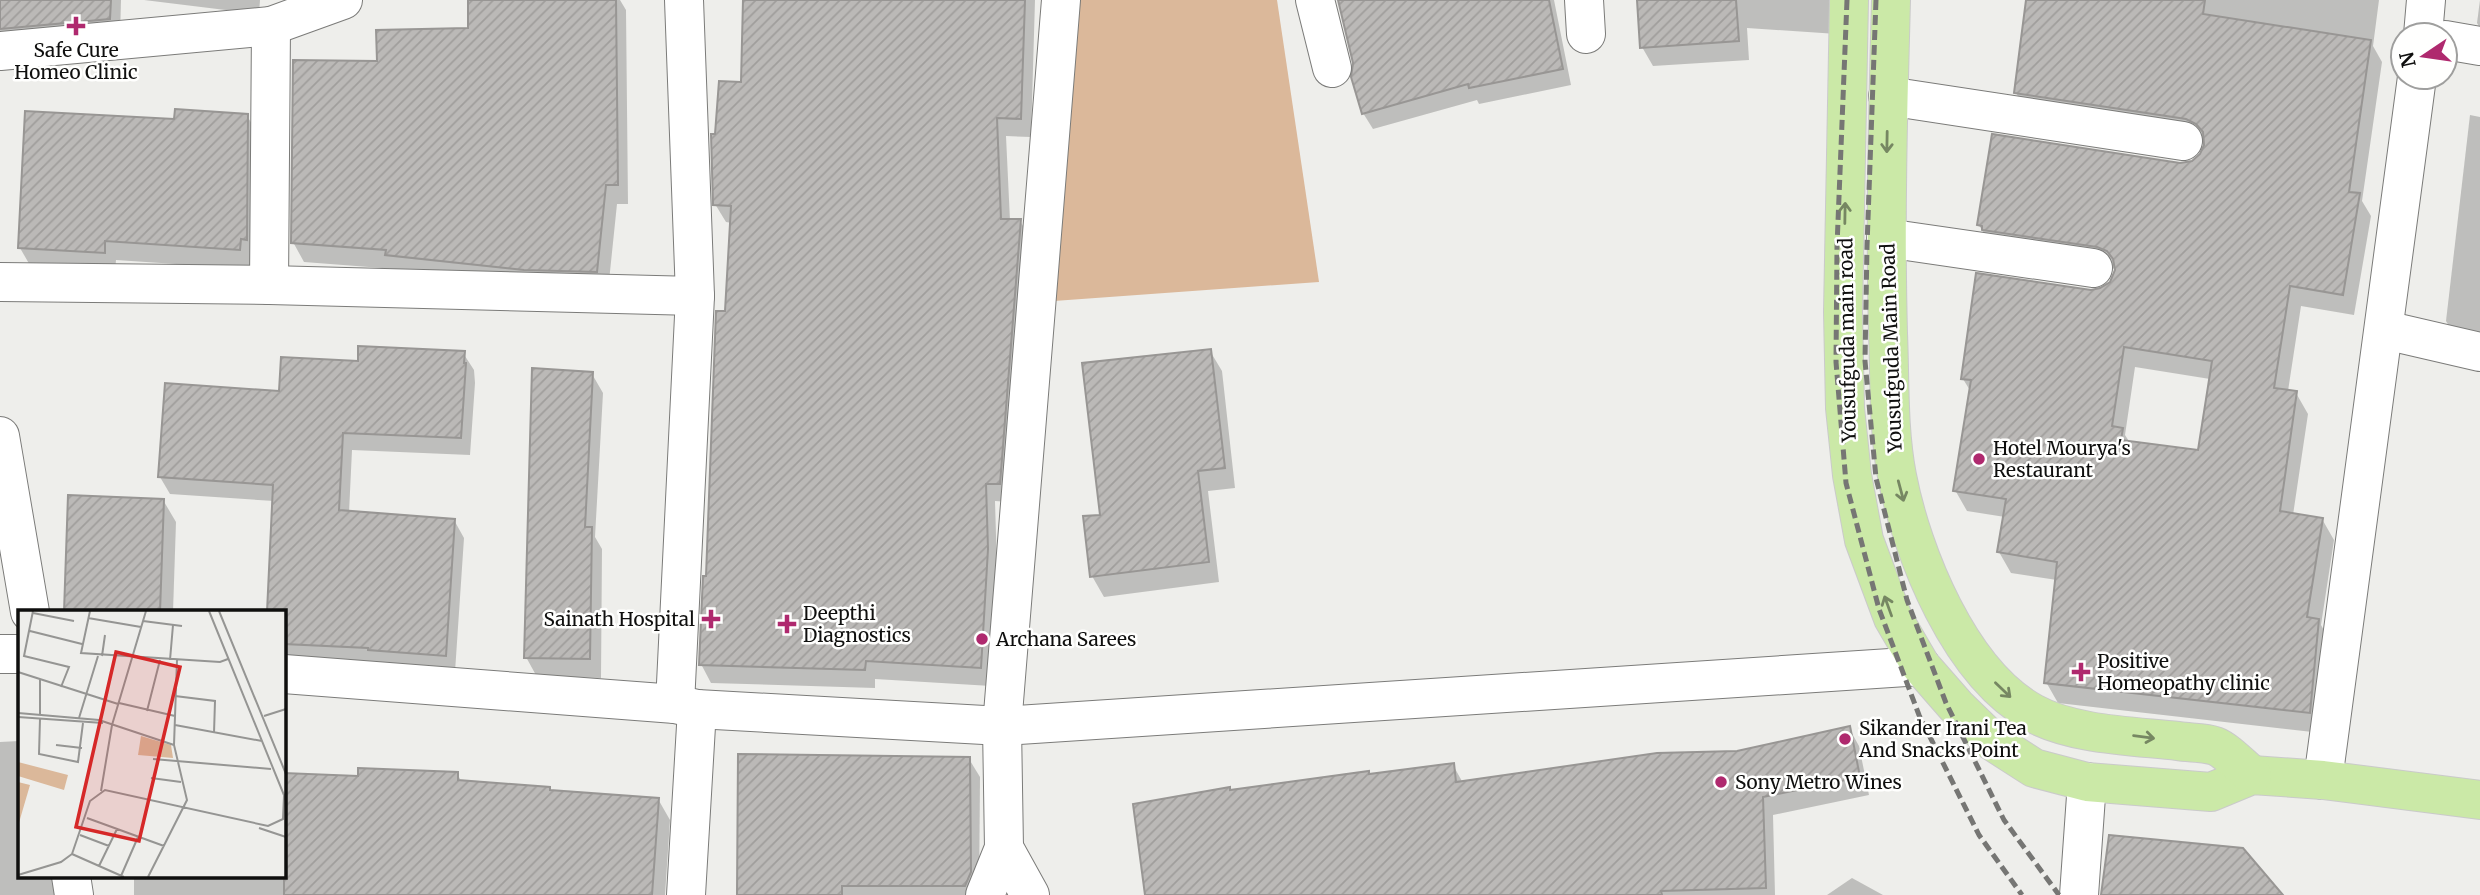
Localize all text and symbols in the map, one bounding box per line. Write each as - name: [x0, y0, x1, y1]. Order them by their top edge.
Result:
- marker: Safe Cure Homeo Clinic: [66, 16, 86, 36]
- north arrow: [2389, 21, 2459, 91]
- place label: Safe Cure Homeo Clinic: [14, 38, 138, 84]
- text: N: [2394, 50, 2421, 70]
- one-way arrow: [1881, 130, 1894, 153]
- one-way arrow: [1838, 202, 1852, 225]
- street label: Yousufguda main road: [1833, 237, 1861, 444]
- street label: Yousufguda Main Road: [1875, 243, 1907, 454]
- place label: Hotel Mourya's Restaurant: [1993, 436, 2131, 482]
- marker: Hotel Mourya's Restaurant: [1971, 451, 1987, 467]
- one-way arrow: [1895, 479, 1908, 502]
- one-way arrow: [1881, 596, 1894, 618]
- place label: Deepthi Diagnostics: [803, 601, 911, 647]
- place label: Sainath Hospital: [544, 607, 695, 631]
- marker: Sainath Hospital: [701, 609, 721, 629]
- inset map: [18, 610, 285, 878]
- marker: Deepthi Diagnostics: [777, 614, 797, 634]
- place label: Archana Sarees: [995, 627, 1136, 651]
- marker: Archana Sarees: [974, 631, 990, 647]
- place label: Positive Homeopathy clinic: [2097, 649, 2270, 695]
- marker: Positive Homeopathy clinic: [2071, 662, 2091, 682]
- one-way arrow: [1995, 682, 2012, 699]
- place label: Sikander Irani Tea And Snacks Point: [1858, 716, 2027, 762]
- marker: Sikander Irani Tea And Snacks Point: [1837, 731, 1853, 747]
- one-way arrow: [2132, 731, 2155, 744]
- place label: Sony Metro Wines: [1735, 770, 1902, 794]
- marker: Sony Metro Wines: [1713, 774, 1729, 790]

